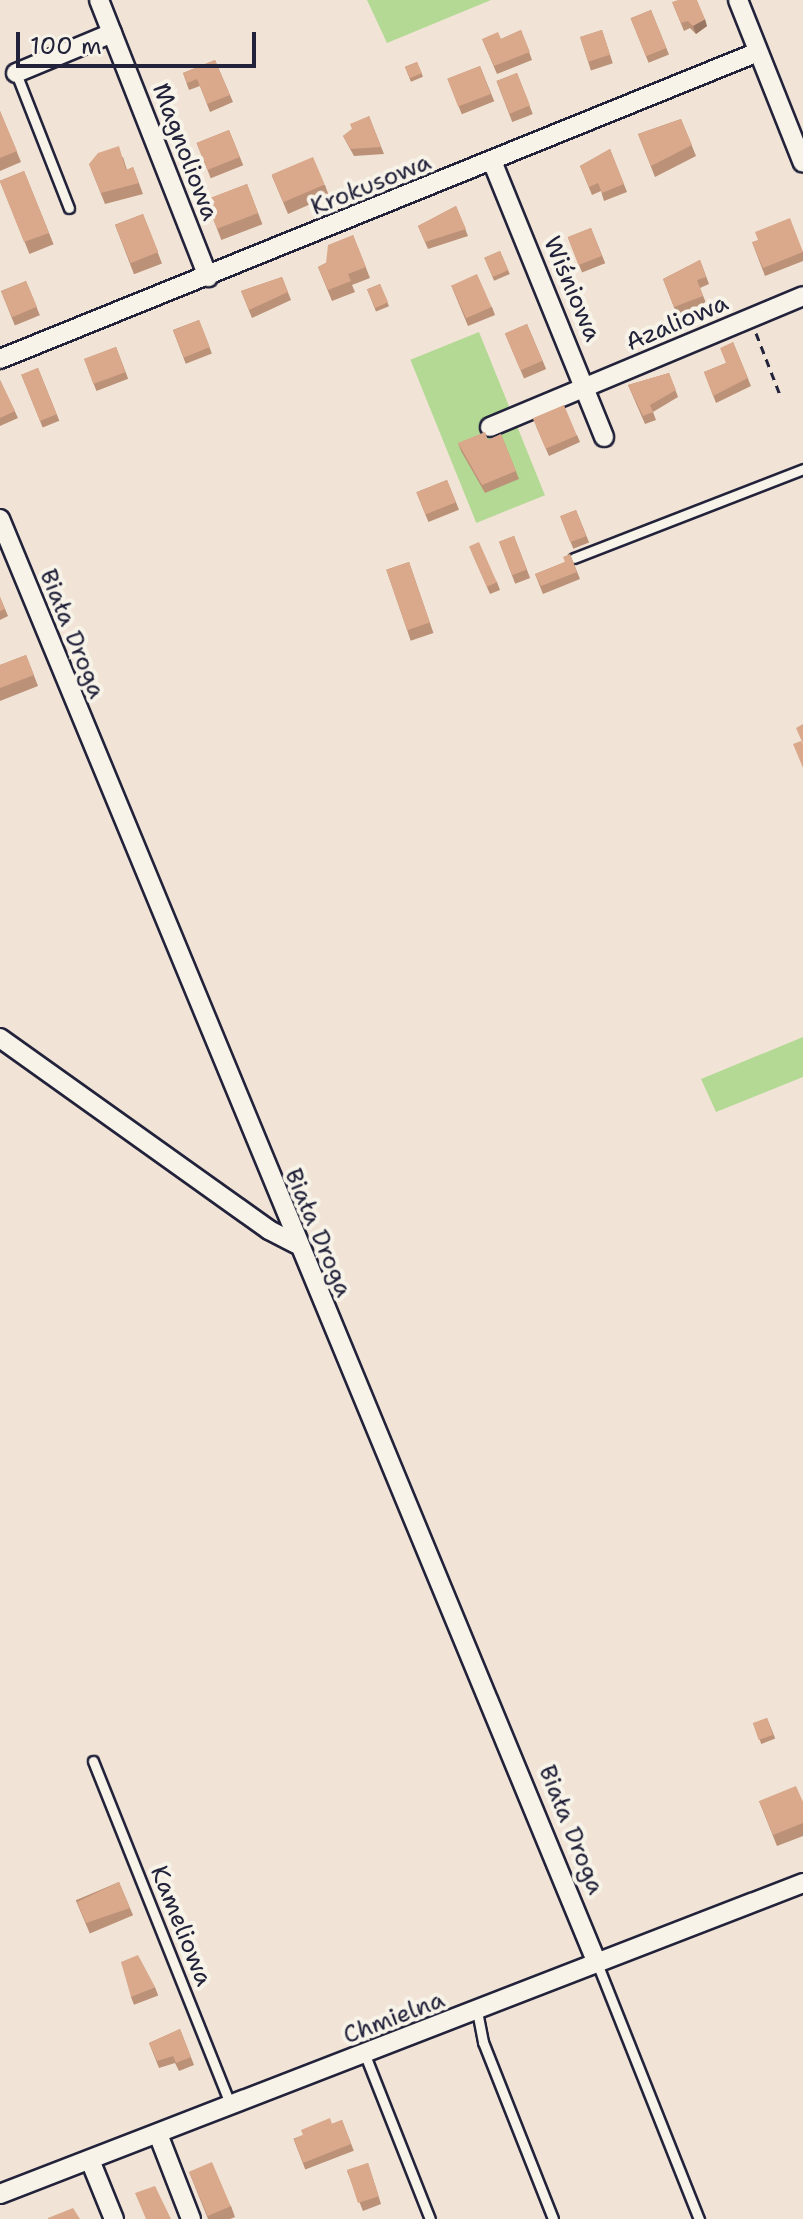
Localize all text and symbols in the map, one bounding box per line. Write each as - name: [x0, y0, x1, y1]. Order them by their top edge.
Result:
- scale bar: [20, 16, 260, 66]
- text: 100 m: [30, 30, 102, 62]
- street label: Magnoliowa: [146, 79, 224, 225]
- street label: Krokusowa: [307, 148, 435, 222]
- street label: Wiśniowa: [537, 232, 607, 346]
- street label: Azaliowa: [621, 289, 733, 357]
- street label: Biała Droga: [33, 565, 111, 703]
- street label: Biała Droga: [278, 1164, 358, 1302]
- street label: Biała Droga: [532, 1761, 610, 1899]
- street label: Kameliowa: [144, 1862, 218, 1990]
- street label: Chmielna: [339, 1986, 449, 2050]

